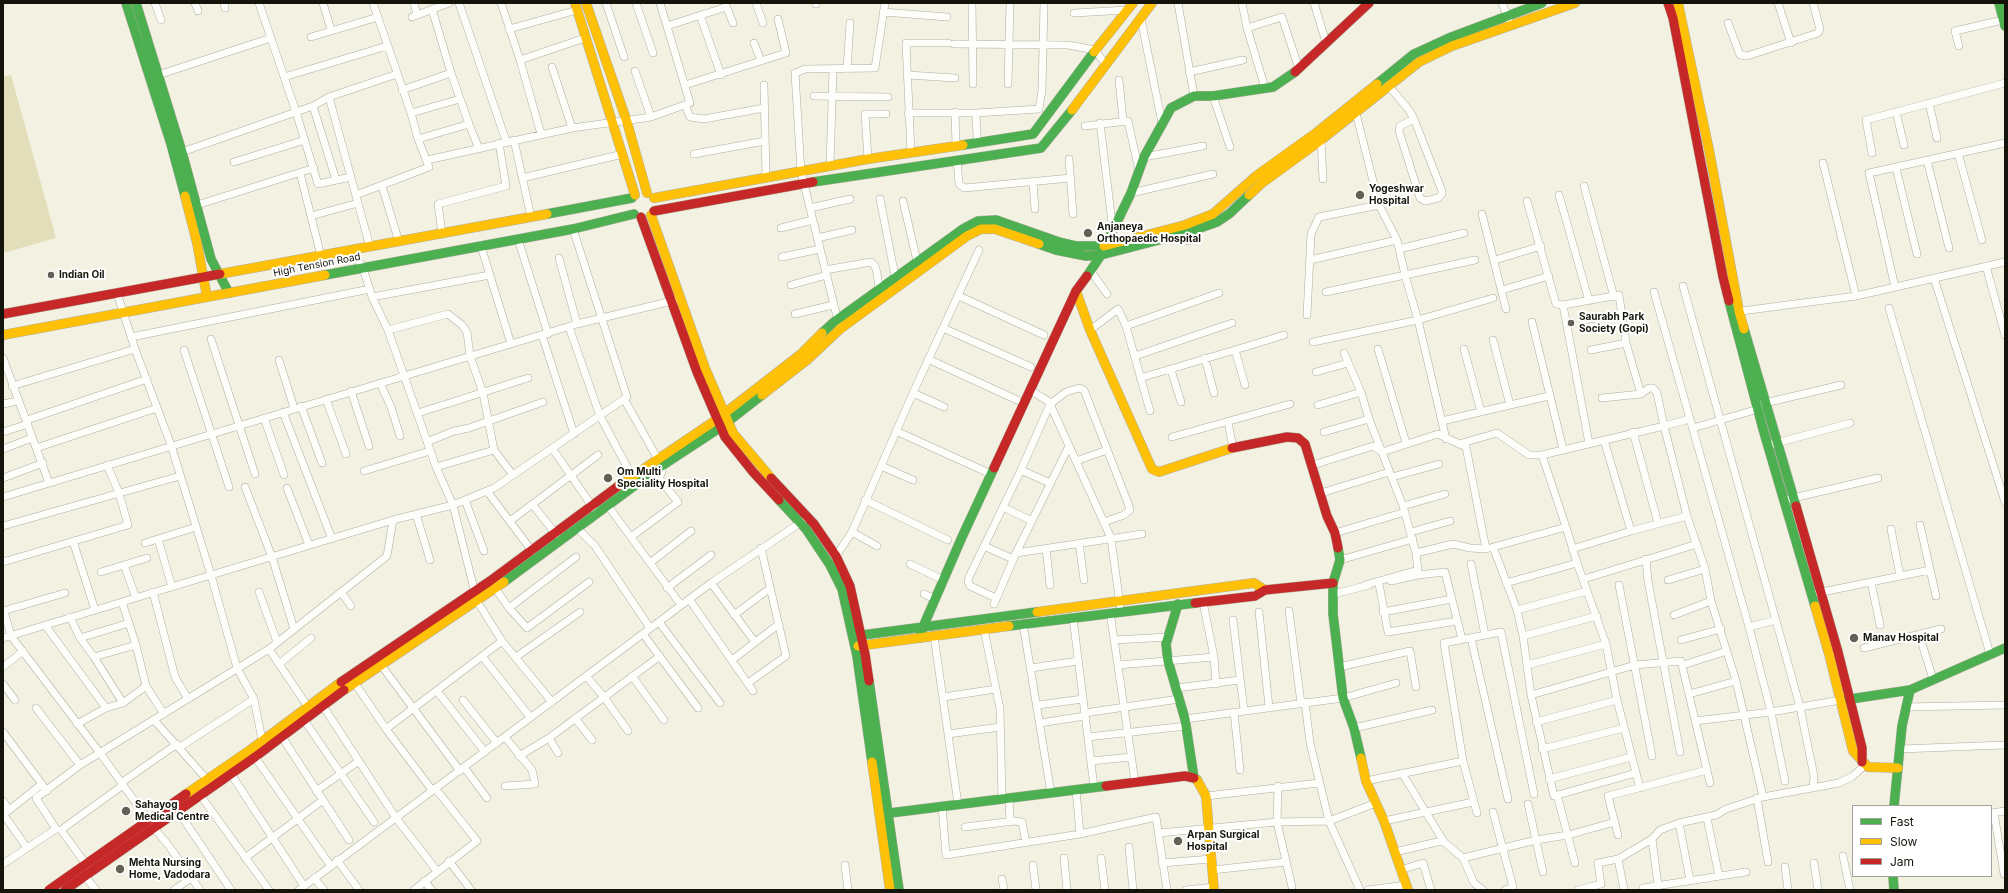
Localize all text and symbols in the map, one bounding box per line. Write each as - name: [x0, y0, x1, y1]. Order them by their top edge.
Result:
- place label: Yogeshwar Hospital: [1369, 183, 1424, 206]
- marker: Yogeshwar Hospital: [1354, 189, 1366, 201]
- place label: Anjaneya Orthopaedic Hospital: [1097, 221, 1201, 244]
- marker: Anjaneya Orthopaedic Hospital: [1082, 227, 1094, 239]
- street label: High Tension Road: [272, 251, 362, 279]
- place label: Indian Oil: [59, 269, 105, 281]
- marker: Indian Oil: [46, 270, 56, 280]
- place label: Saurabh Park Society (Gopi): [1579, 311, 1649, 334]
- marker: Saurabh Park Society (Gopi): [1566, 318, 1576, 328]
- place label: Om Multi Speciality Hospital: [617, 466, 708, 490]
- marker: Om Multi Speciality Hospital: [602, 472, 614, 484]
- marker: Manav Hospital: [1848, 632, 1860, 644]
- place label: Manav Hospital: [1863, 632, 1939, 644]
- place label: Sahayog Medical Centre: [135, 799, 209, 822]
- marker: Sahayog Medical Centre: [120, 805, 132, 817]
- legend: [1852, 805, 1992, 877]
- text: Fast: [1890, 814, 1914, 829]
- place label: Arpan Surgical Hospital: [1187, 829, 1260, 852]
- text: Slow: [1890, 834, 1917, 849]
- marker: Arpan Surgical Hospital: [1172, 835, 1184, 847]
- text: Jam: [1890, 854, 1914, 869]
- place label: Mehta Nursing Home, Vadodara: [129, 857, 210, 880]
- marker: Mehta Nursing Home, Vadodara: [114, 863, 126, 875]

